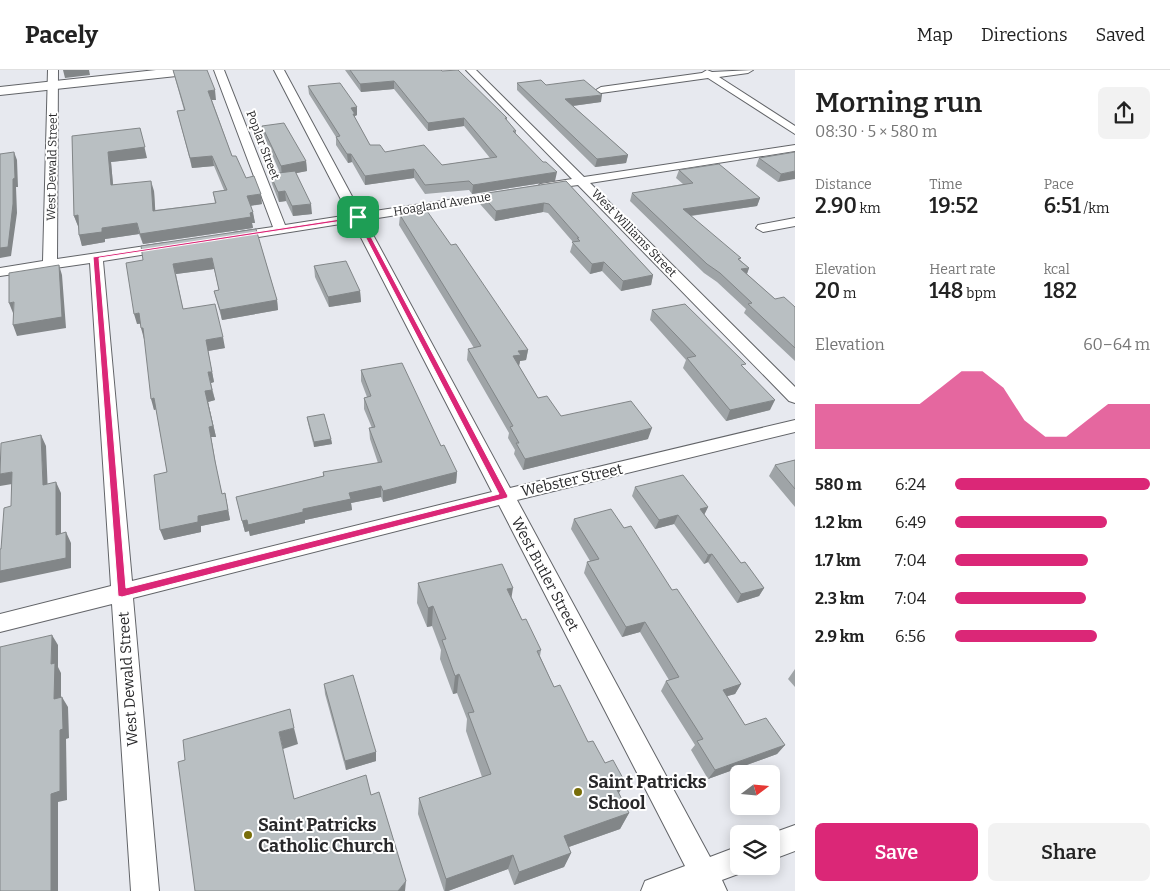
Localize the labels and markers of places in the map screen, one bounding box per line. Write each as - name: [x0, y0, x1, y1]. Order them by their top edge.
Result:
- pin: [337, 196, 379, 238]
- place label: Saint Patricks School: [588, 771, 707, 814]
- marker: Saint Patricks School: [572, 786, 584, 798]
- place label: Saint Patricks Catholic Church: [258, 814, 395, 857]
- marker: Saint Patricks Catholic Church: [242, 829, 254, 841]

